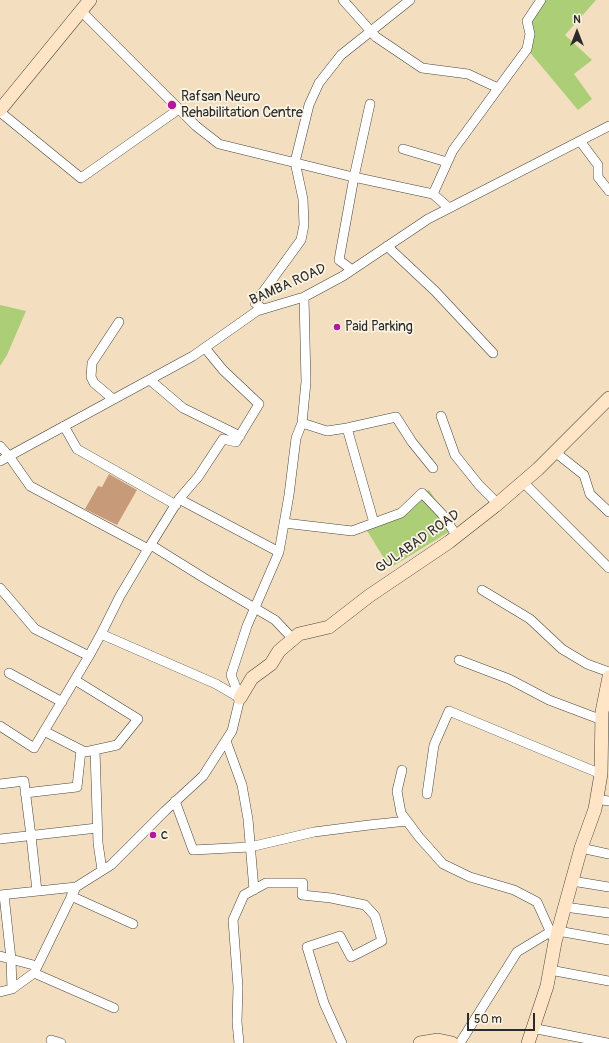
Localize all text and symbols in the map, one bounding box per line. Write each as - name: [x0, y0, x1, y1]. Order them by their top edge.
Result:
- north arrow: [557, 12, 597, 52]
- text: N: [573, 13, 581, 26]
- place label: Rafsan Neuro Rehabilitation Centre: [181, 89, 303, 122]
- marker: Rafsan Neuro Rehabilitation Centre: [166, 99, 178, 111]
- street label: BAMBA ROAD: [247, 261, 329, 309]
- place label: Paid Parking: [345, 319, 413, 335]
- marker: Paid Parking: [332, 322, 342, 332]
- street label: GULABAD ROAD: [373, 507, 463, 577]
- place label: c: [161, 827, 168, 843]
- marker: c: [148, 830, 158, 840]
- scale bar: [469, 1005, 537, 1031]
- text: 50 m: [474, 1012, 502, 1027]

